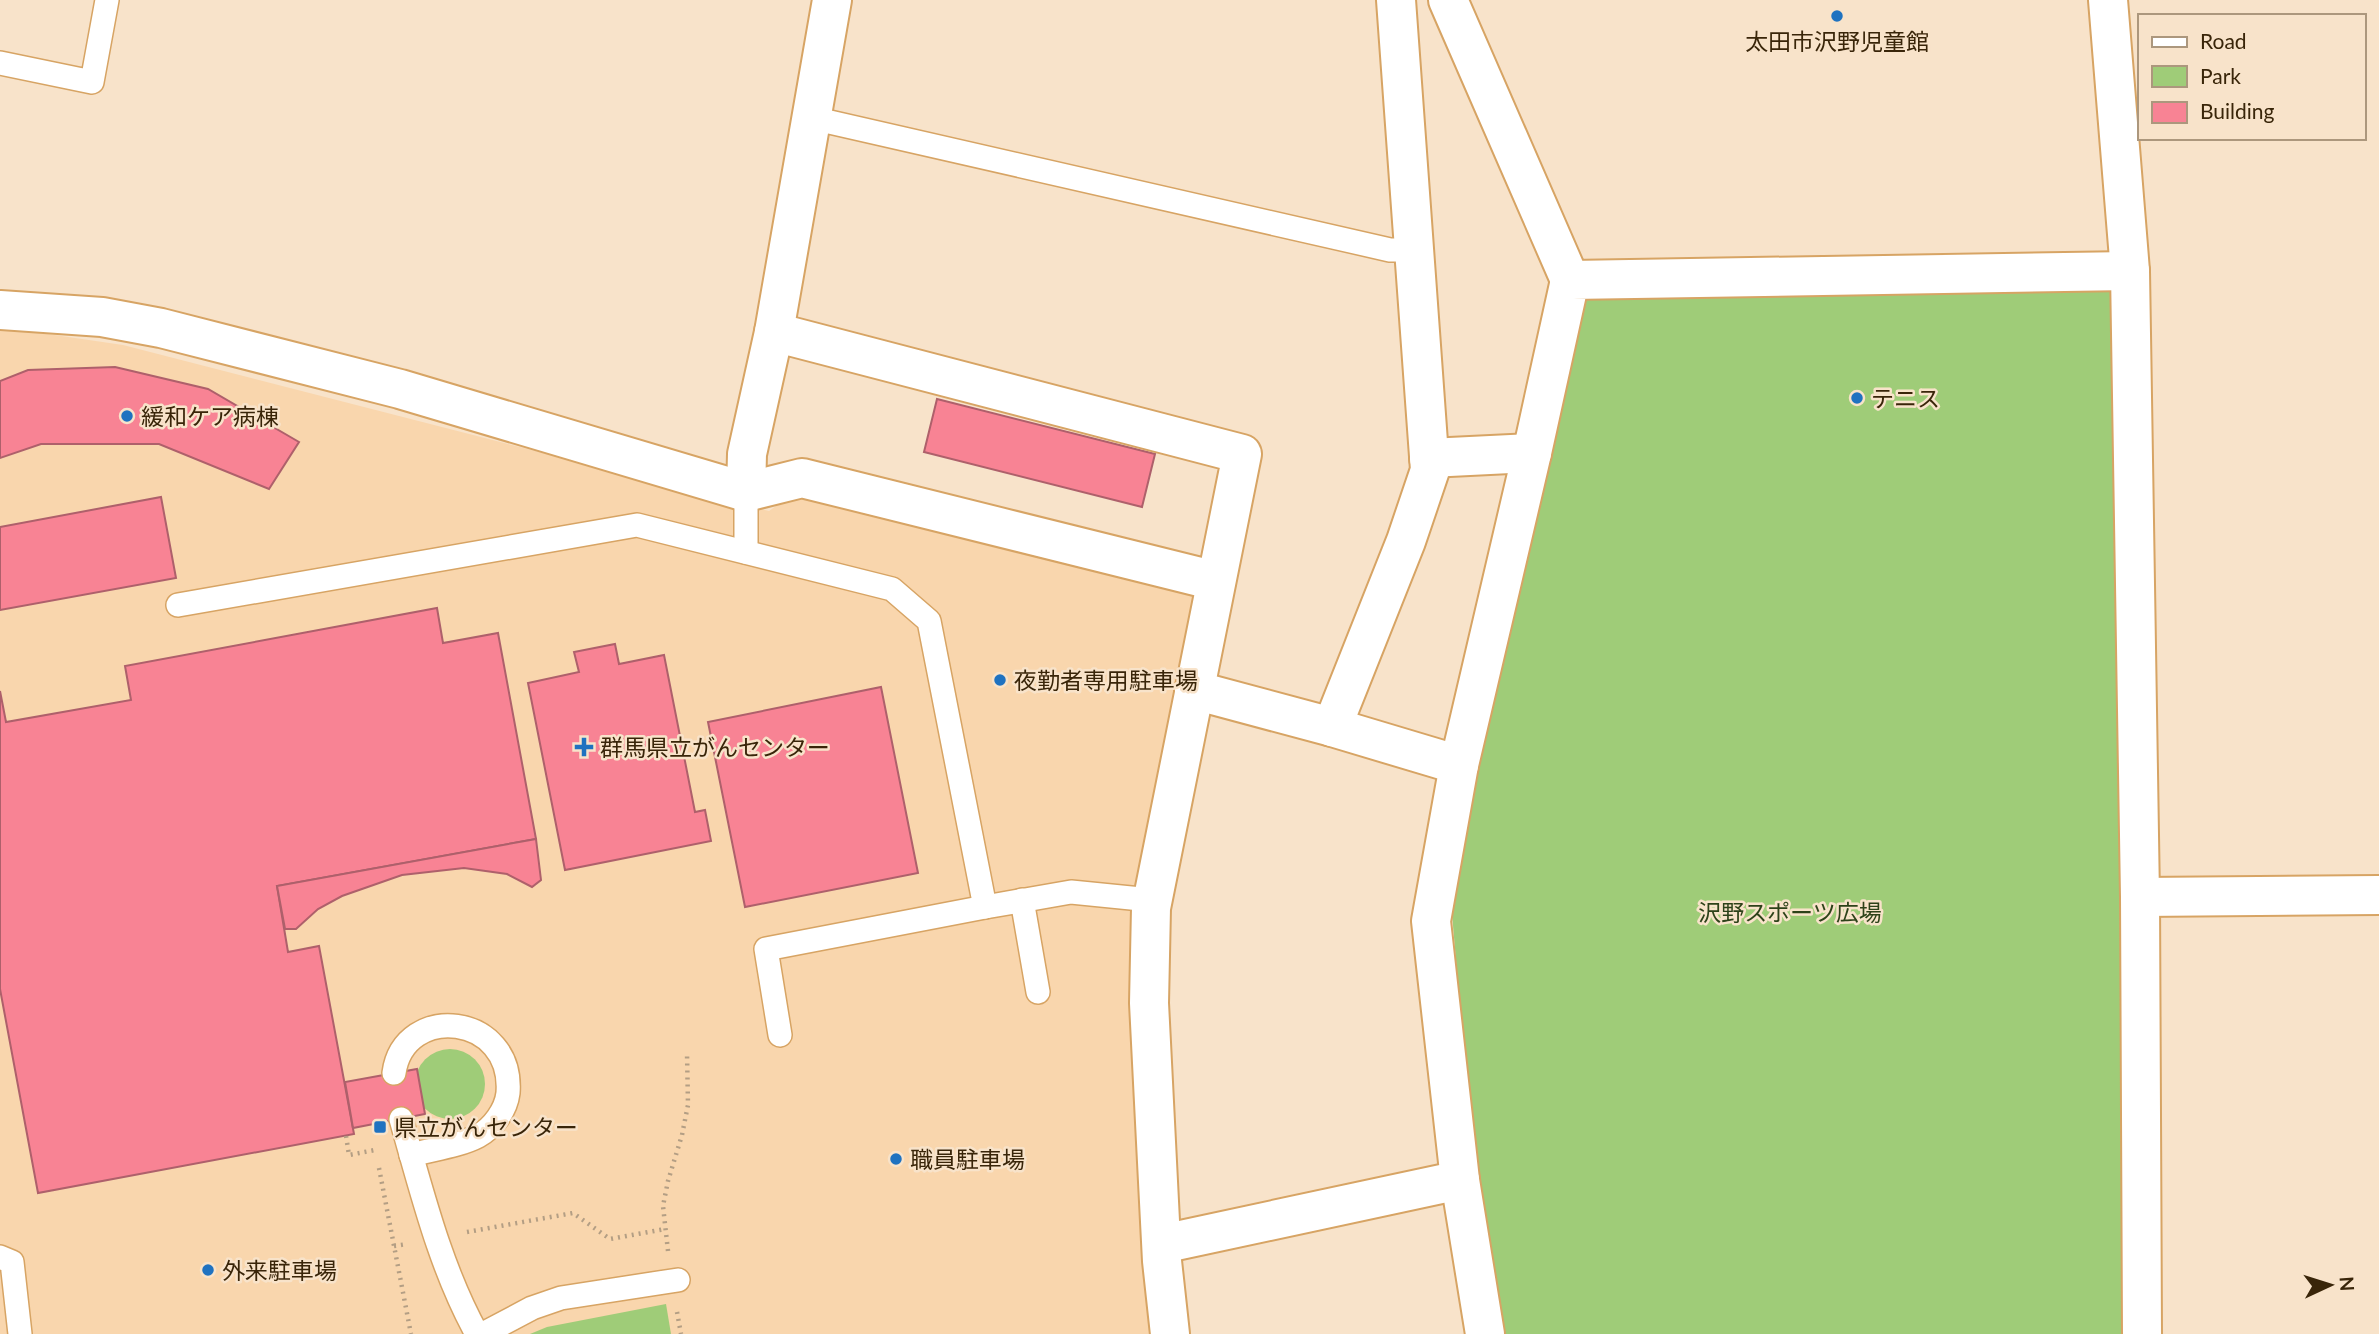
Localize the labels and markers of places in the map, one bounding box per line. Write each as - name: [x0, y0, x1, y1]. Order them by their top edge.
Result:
- marker: 太田市沢野児童館: [1829, 8, 1845, 24]
- place label: 太田市沢野児童館: [1745, 27, 1929, 55]
- place label: テニス: [1871, 384, 1940, 412]
- marker: テニス: [1849, 390, 1865, 406]
- place label: 緩和ケア病棟: [141, 402, 279, 430]
- marker: 緩和ケア病棟: [119, 408, 135, 424]
- place label: 夜勤者専用駐車場: [1014, 666, 1198, 694]
- marker: 夜勤者専用駐車場: [992, 672, 1008, 688]
- place label: 群馬県立がんセンター: [600, 733, 830, 761]
- marker: 群馬県立がんセンター: [574, 737, 594, 757]
- place label: 県立がんセンター: [394, 1113, 578, 1141]
- marker: 県立がんセンター: [372, 1119, 388, 1135]
- place label: 職員駐車場: [910, 1145, 1025, 1173]
- marker: 職員駐車場: [888, 1151, 904, 1167]
- place label: 外来駐車場: [222, 1256, 337, 1284]
- marker: 外来駐車場: [200, 1262, 216, 1278]

